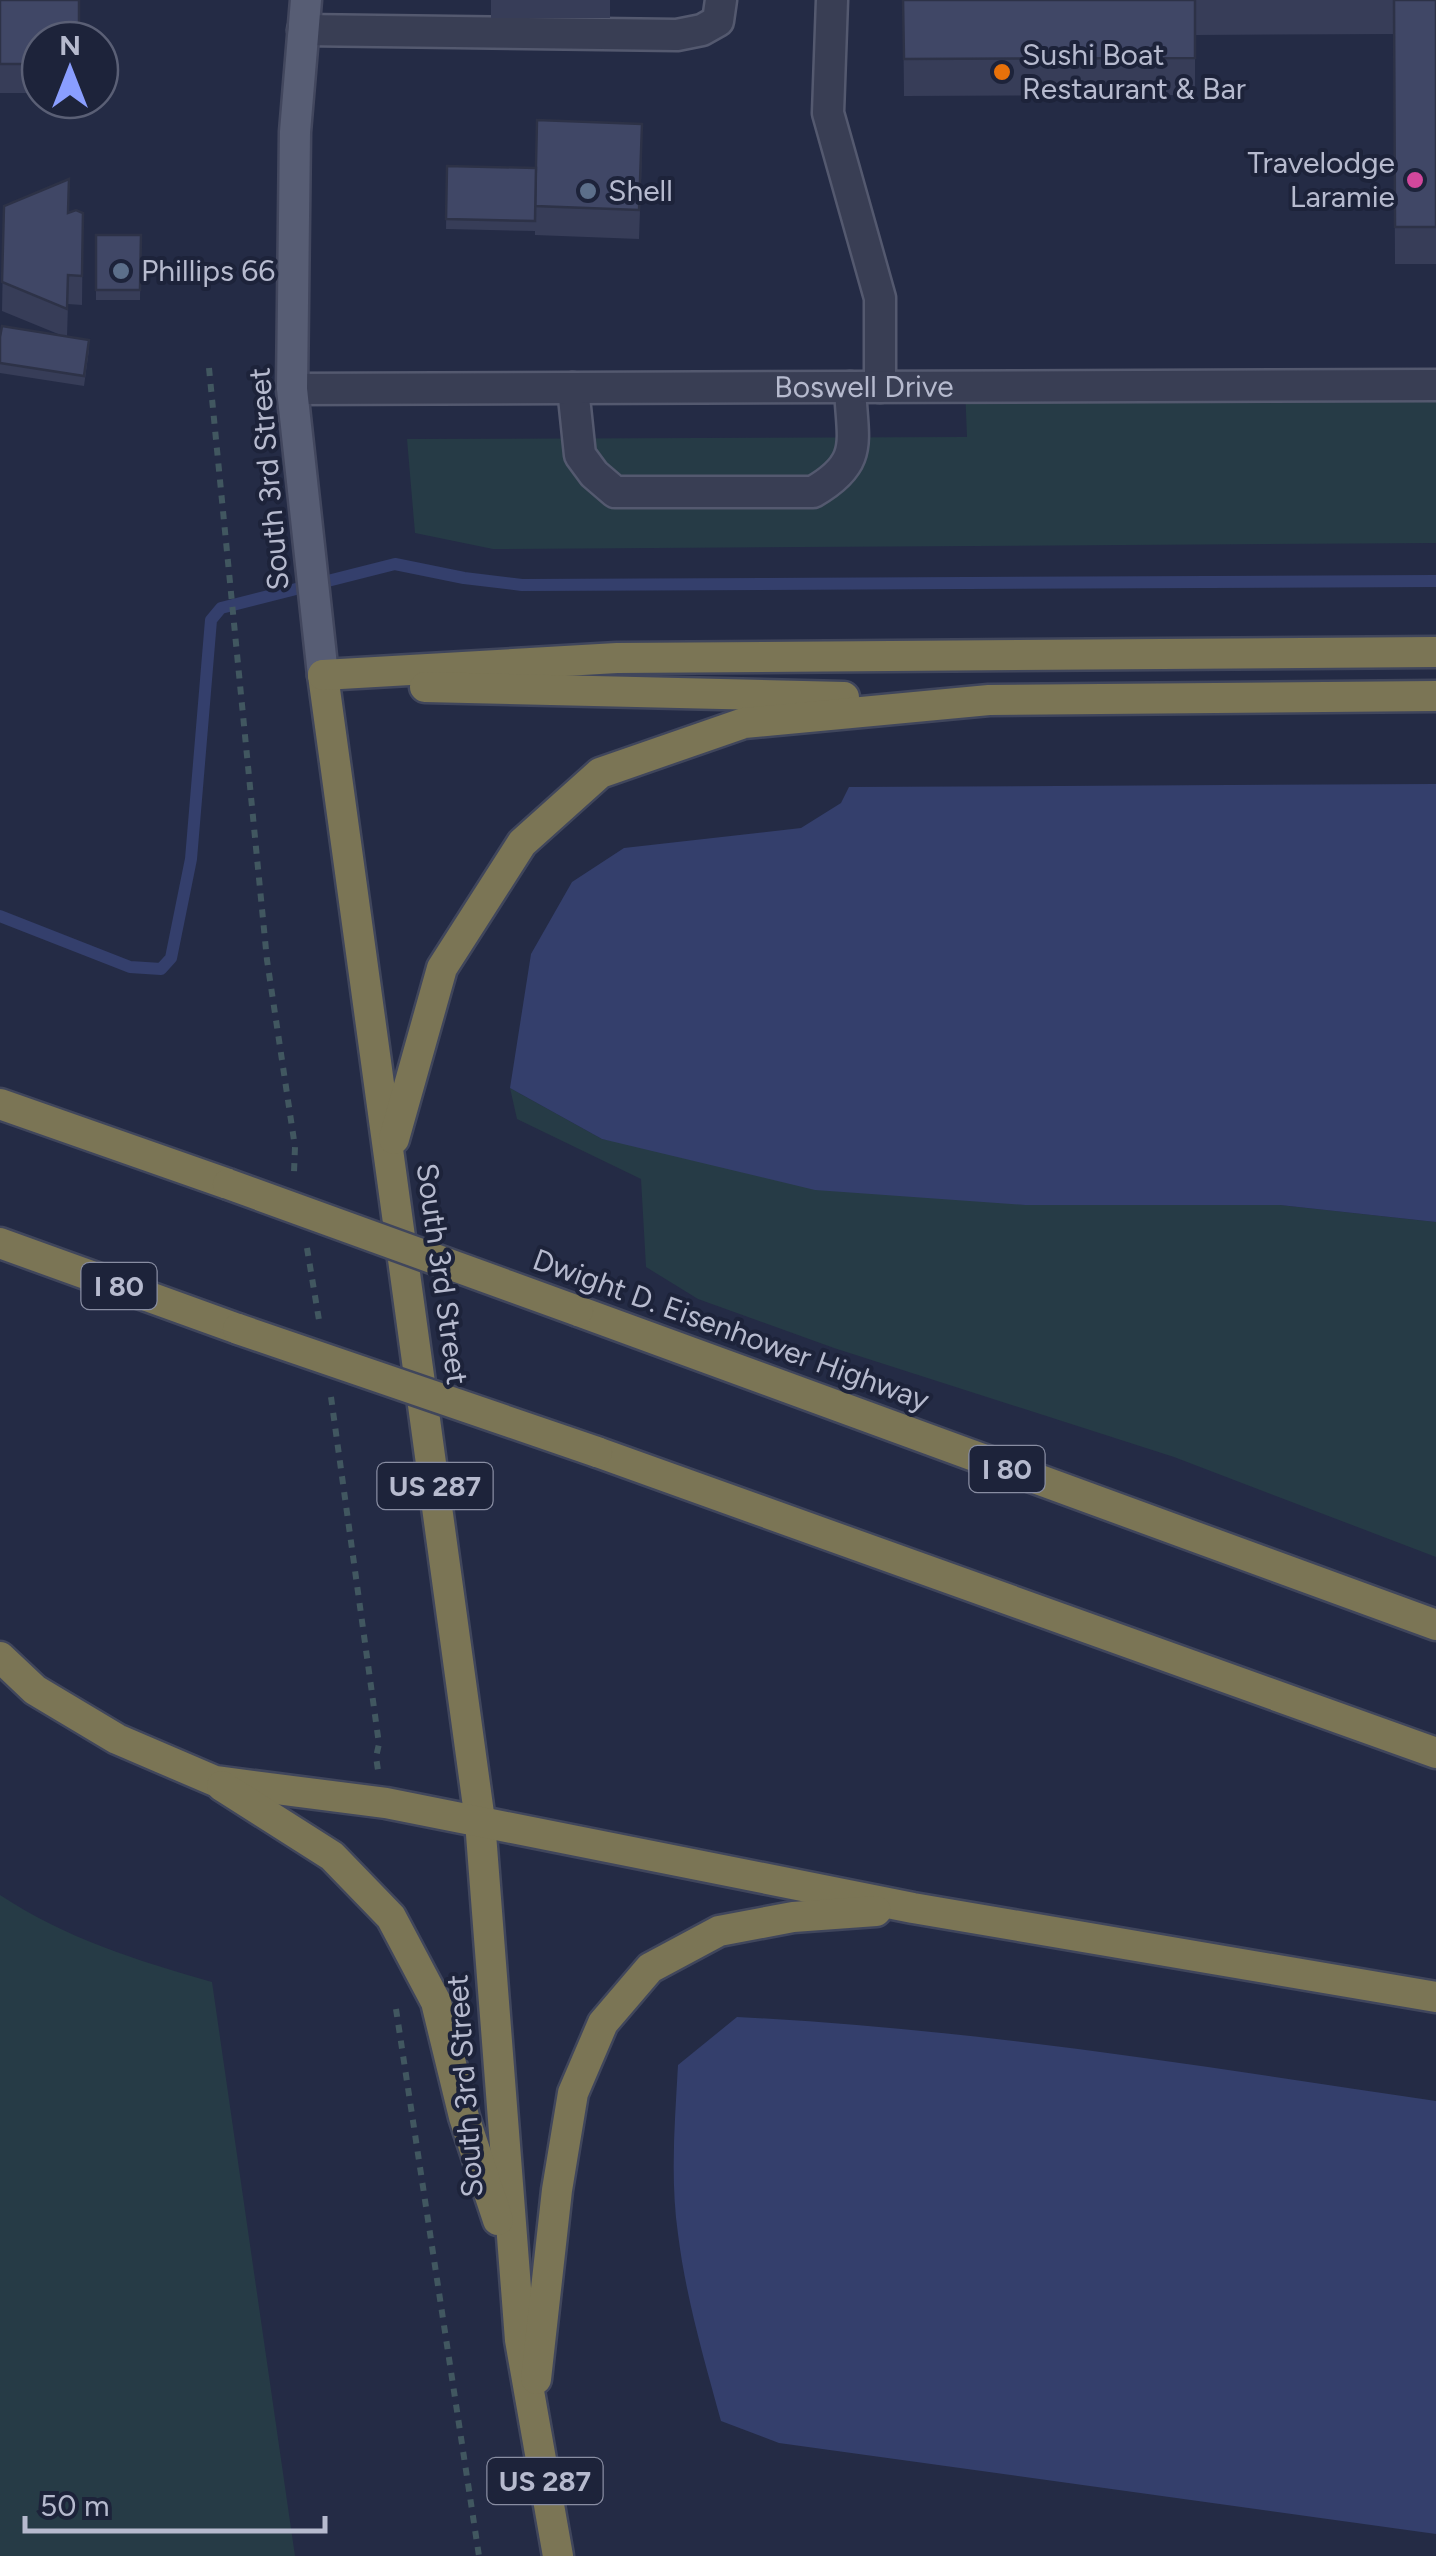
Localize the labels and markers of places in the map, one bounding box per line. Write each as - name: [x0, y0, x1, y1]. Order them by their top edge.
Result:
- place label: Sushi Boat Restaurant & Bar: [1022, 36, 1246, 107]
- marker: Sushi Boat Restaurant & Bar: [991, 61, 1013, 83]
- place label: Travelodge Laramie: [1247, 144, 1395, 215]
- marker: Travelodge Laramie: [1404, 169, 1426, 191]
- place label: Shell: [608, 172, 673, 209]
- marker: Shell: [577, 180, 599, 202]
- place label: Phillips 66: [141, 252, 275, 289]
- marker: Phillips 66: [110, 260, 132, 282]

